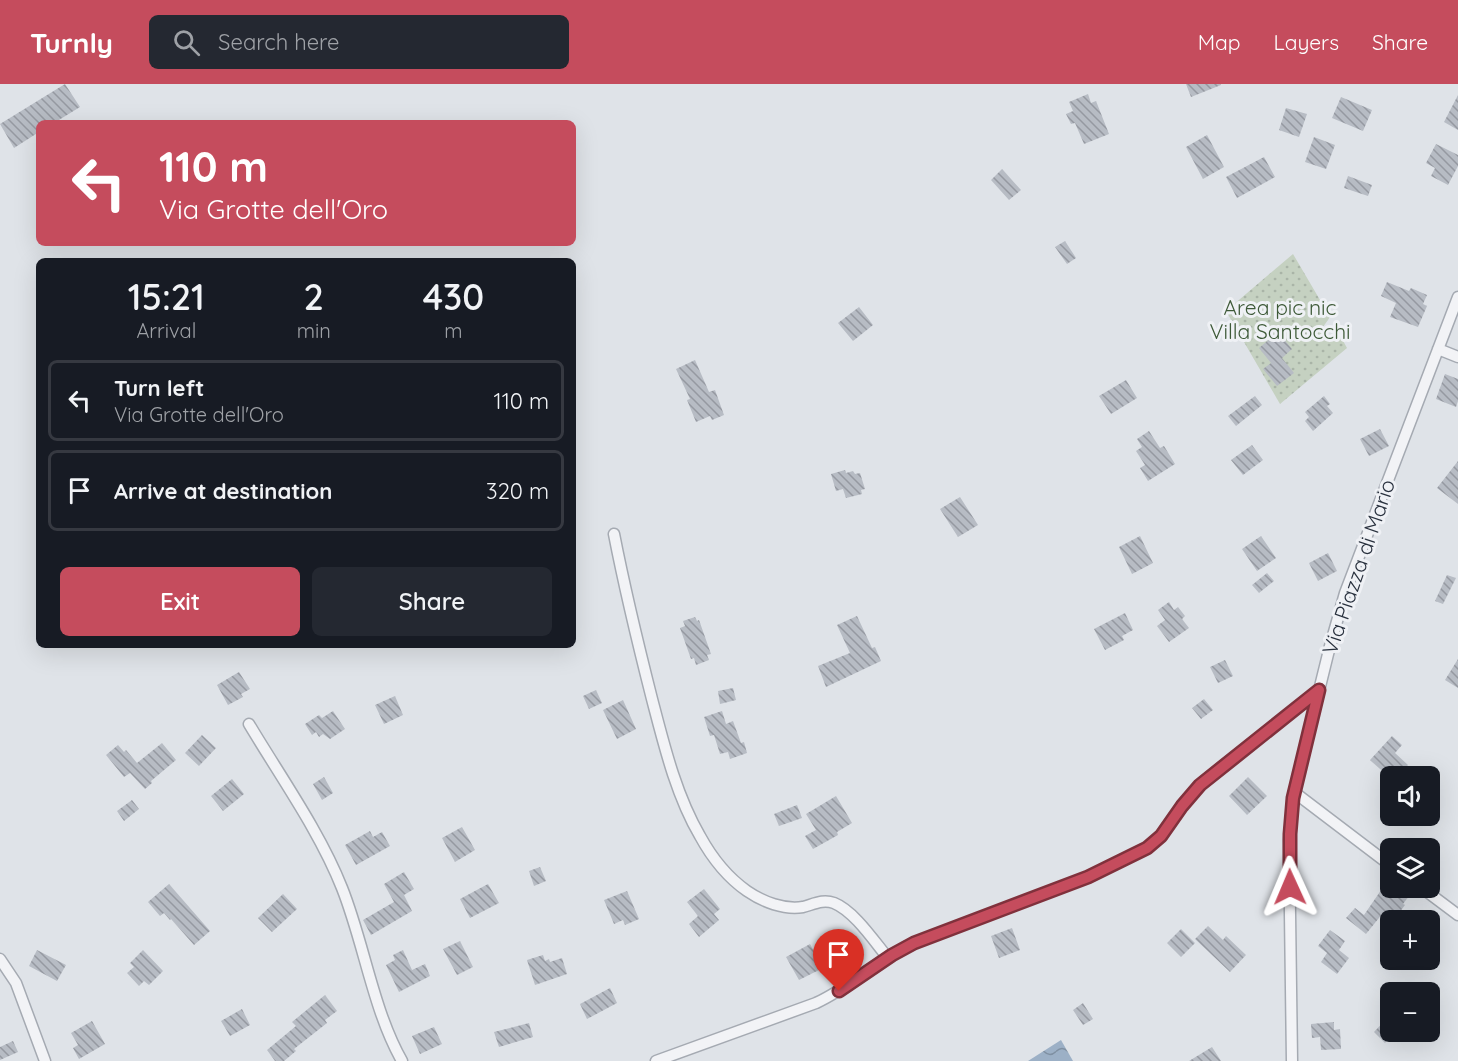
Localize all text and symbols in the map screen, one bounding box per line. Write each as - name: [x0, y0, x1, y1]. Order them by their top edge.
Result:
- search box: [149, 15, 569, 69]
- text: Turnly: [30, 25, 113, 60]
- icon: search: [170, 26, 203, 59]
- text: Search here: [218, 28, 339, 56]
- text: Map: [1198, 29, 1241, 55]
- text: Layers: [1274, 29, 1339, 55]
- text: Share: [1372, 29, 1428, 55]
- text: 110 m: [159, 140, 268, 193]
- icon: left: [60, 144, 138, 222]
- text: Via Grotte dell'Oro: [159, 192, 388, 226]
- text: 15:21: [128, 274, 205, 319]
- text: 2: [304, 274, 324, 319]
- text: 430: [423, 274, 484, 319]
- park label: Area pic nic Villa Santocchi: [1209, 294, 1351, 344]
- text: Arrival: [136, 318, 196, 343]
- text: min: [297, 318, 331, 343]
- text: m: [444, 318, 463, 343]
- text: Turn left: [114, 374, 204, 402]
- icon: left: [63, 384, 96, 417]
- text: 110 m: [494, 387, 549, 415]
- text: Via Grotte dell'Oro: [114, 402, 284, 427]
- icon: arrive: [63, 474, 96, 507]
- street label: Via Piazza di Mario: [1316, 476, 1400, 658]
- text: Arrive at destination: [114, 477, 332, 505]
- text: 320 m: [486, 477, 549, 505]
- button: Exit: [60, 567, 300, 636]
- button: Share: [312, 567, 552, 636]
- map controls: [1380, 766, 1440, 1042]
- button: sound: [1380, 766, 1440, 826]
- button: layers: [1380, 838, 1440, 898]
- position arrow: [1258, 855, 1322, 919]
- button: +: [1380, 910, 1440, 970]
- pin: [813, 929, 864, 991]
- icon: arrive: [822, 938, 855, 971]
- button: −: [1380, 982, 1440, 1042]

